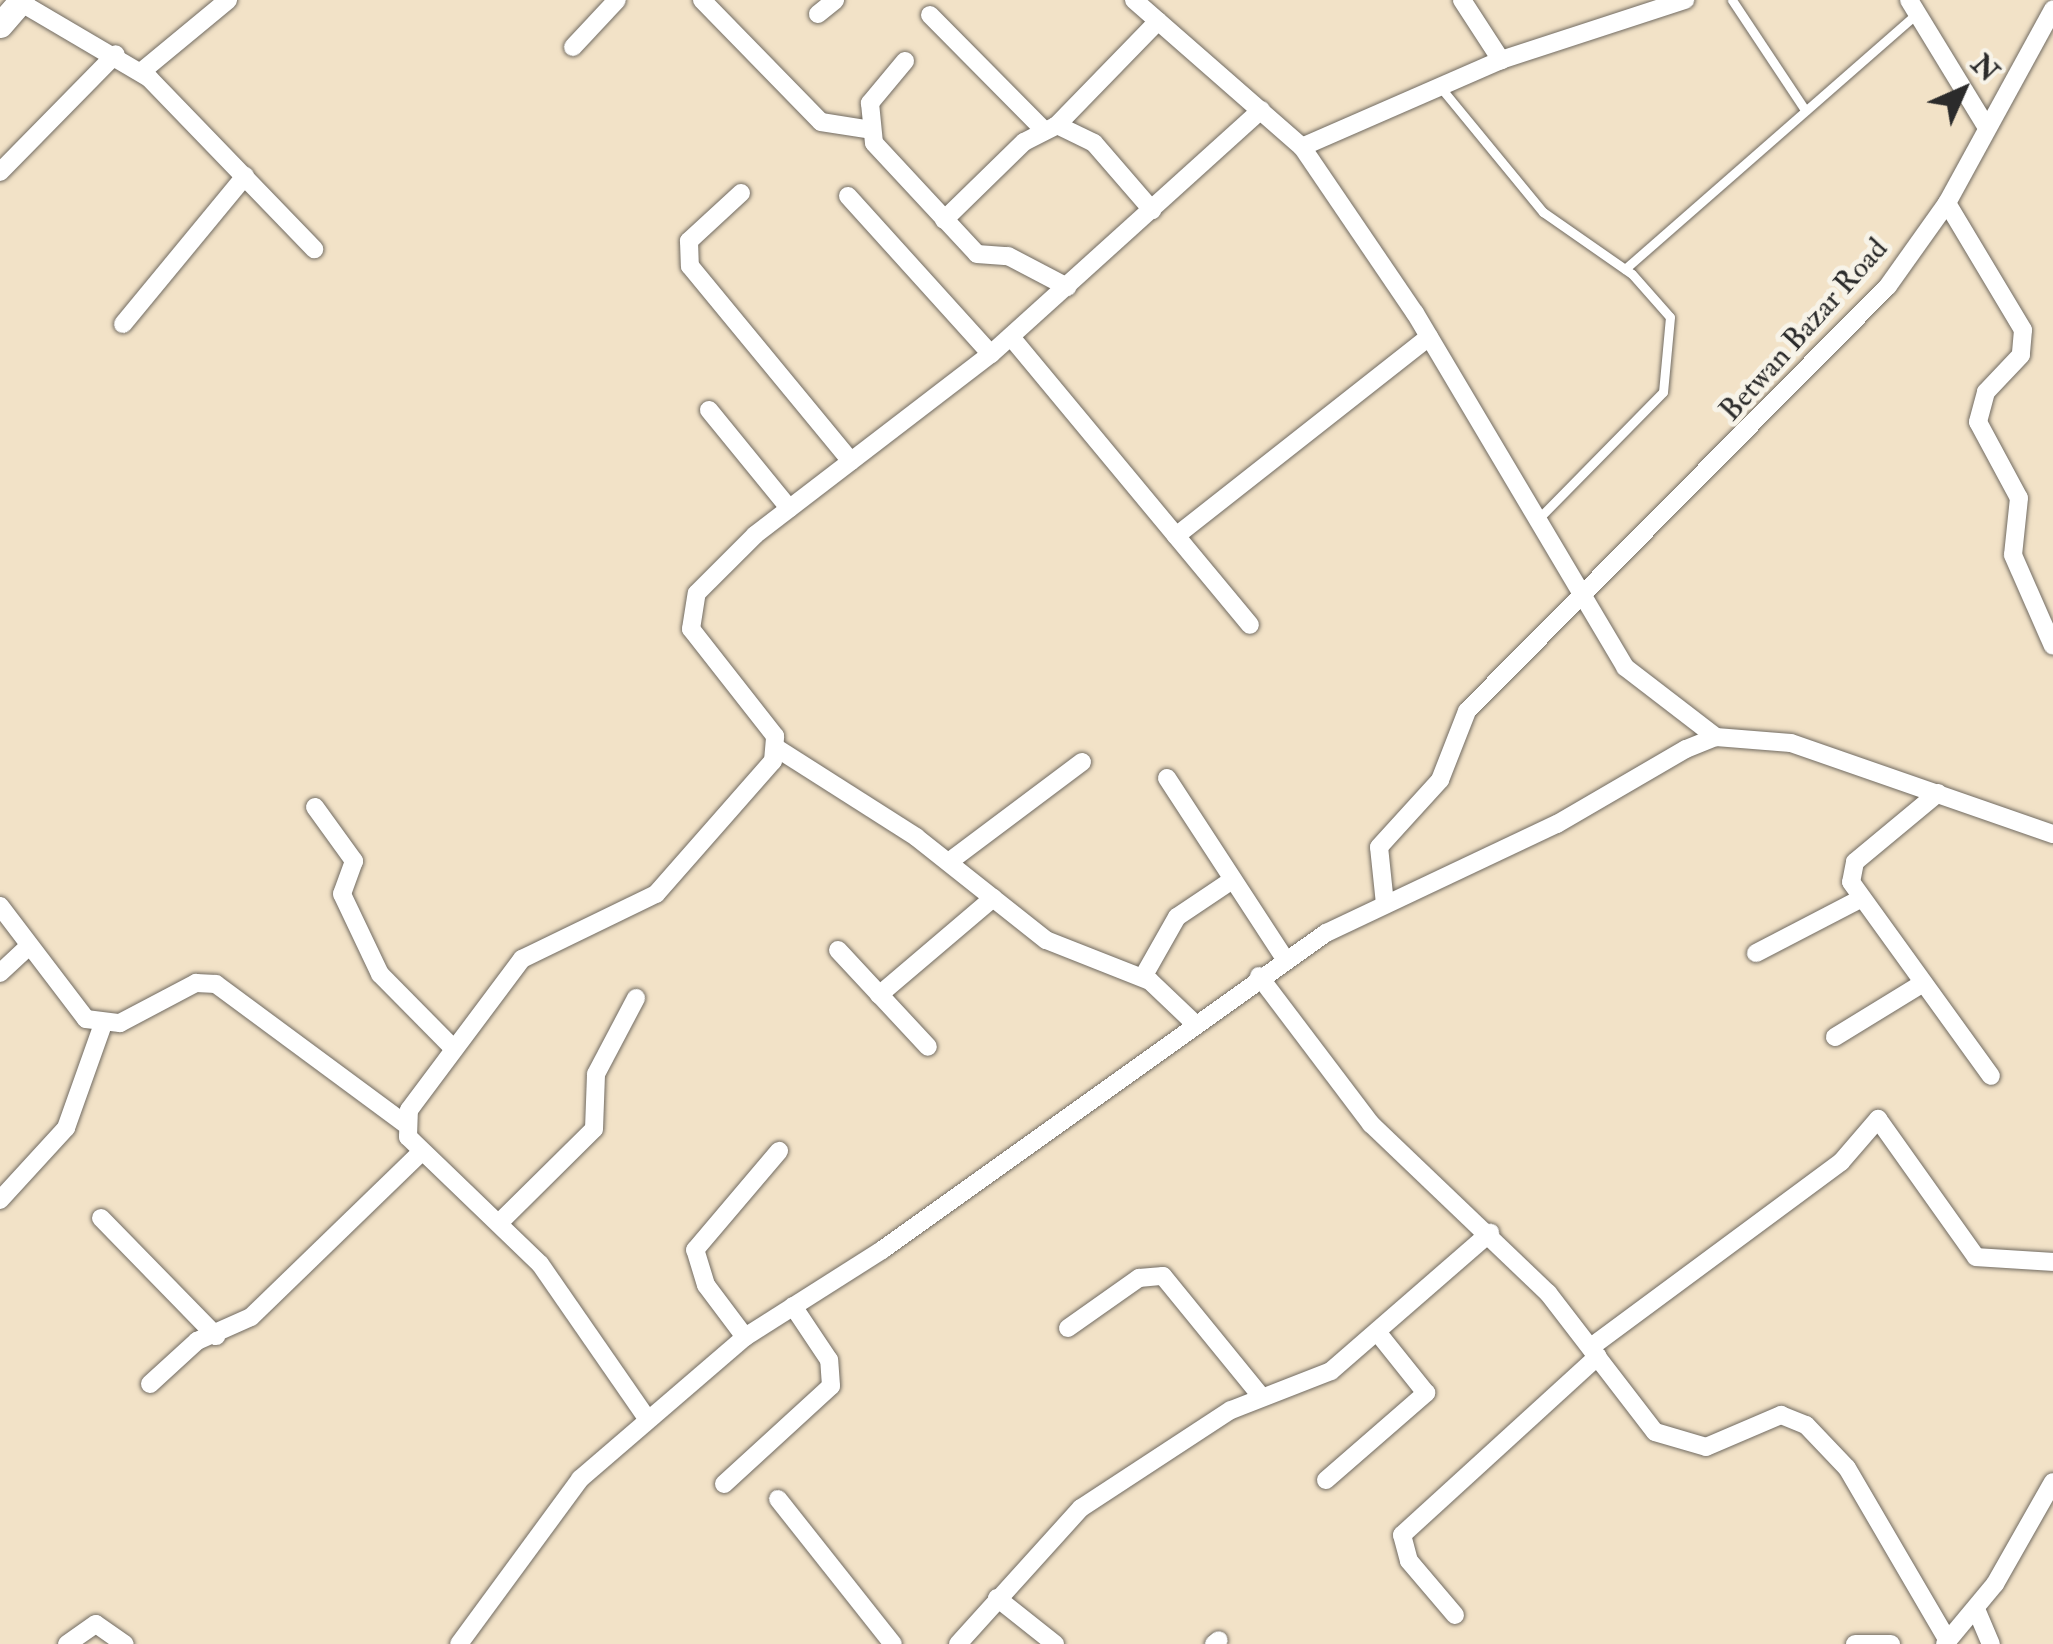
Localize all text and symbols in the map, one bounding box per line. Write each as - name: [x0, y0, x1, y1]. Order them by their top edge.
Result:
- north arrow: [1913, 40, 2013, 140]
- text: N: [1963, 47, 2006, 90]
- street label: Betwan Bazar Road: [1713, 231, 1895, 429]

